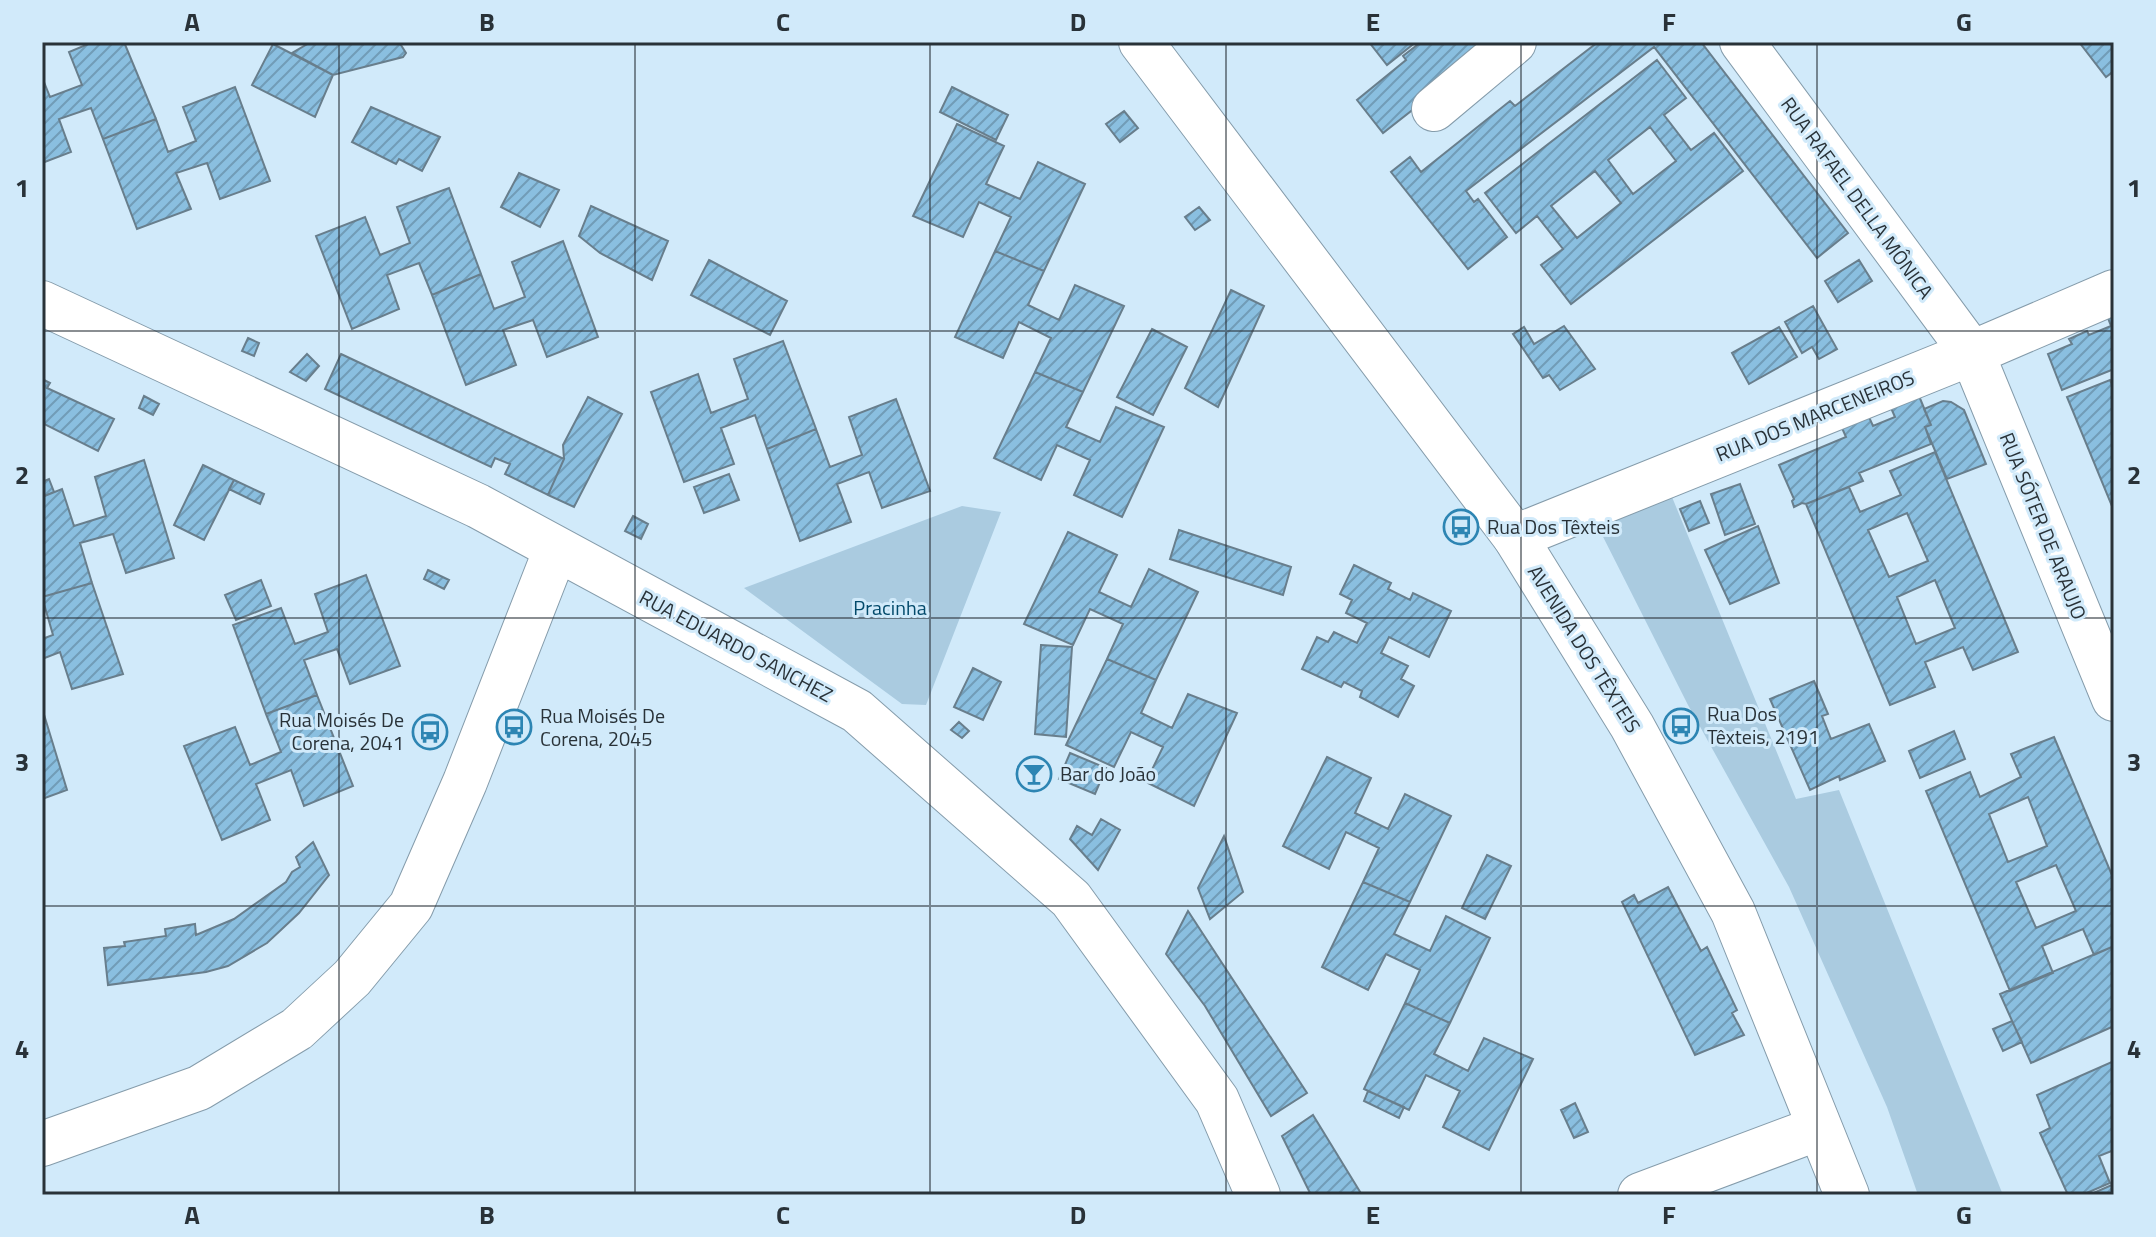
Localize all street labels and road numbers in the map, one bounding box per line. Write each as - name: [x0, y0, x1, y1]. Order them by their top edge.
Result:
- street label: RUA RAFAEL DELLA MÔNICA: [1773, 90, 1941, 305]
- street label: RUA DOS MARCENEIROS: [1711, 362, 1919, 470]
- street label: RUA SÓTER DE ARAUJO: [1992, 428, 2095, 624]
- street label: AVENIDA DOS TÊXTEIS: [1520, 559, 1649, 739]
- street label: RUA EDUARDO SANCHEZ: [634, 581, 838, 710]

